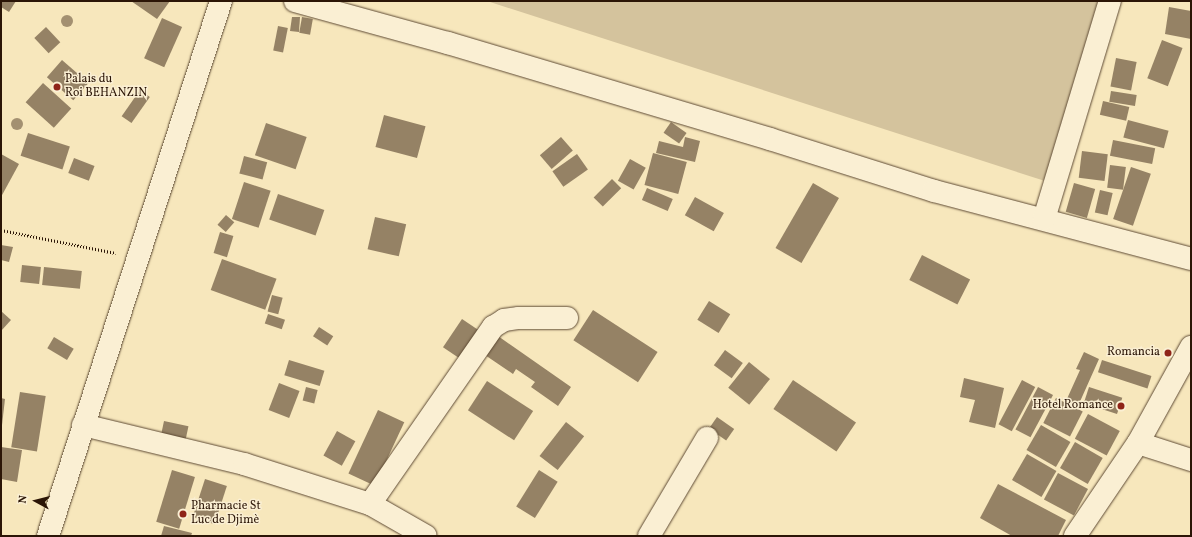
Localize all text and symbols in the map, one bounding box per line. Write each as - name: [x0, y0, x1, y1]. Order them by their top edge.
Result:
- place label: Palais du Roi BEHANZIN: [65, 73, 147, 101]
- marker: Palais du Roi BEHANZIN: [52, 82, 62, 92]
- place label: Romancia: [1107, 346, 1160, 360]
- marker: Romancia: [1163, 348, 1173, 358]
- place label: Hotel Romance: [1033, 399, 1113, 413]
- marker: Hotel Romance: [1116, 401, 1126, 411]
- north arrow: [16, 481, 56, 521]
- text: N: [16, 495, 32, 504]
- place label: Pharmacie St Luc de Djimè: [191, 500, 261, 528]
- marker: Pharmacie St Luc de Djimè: [178, 509, 188, 519]

